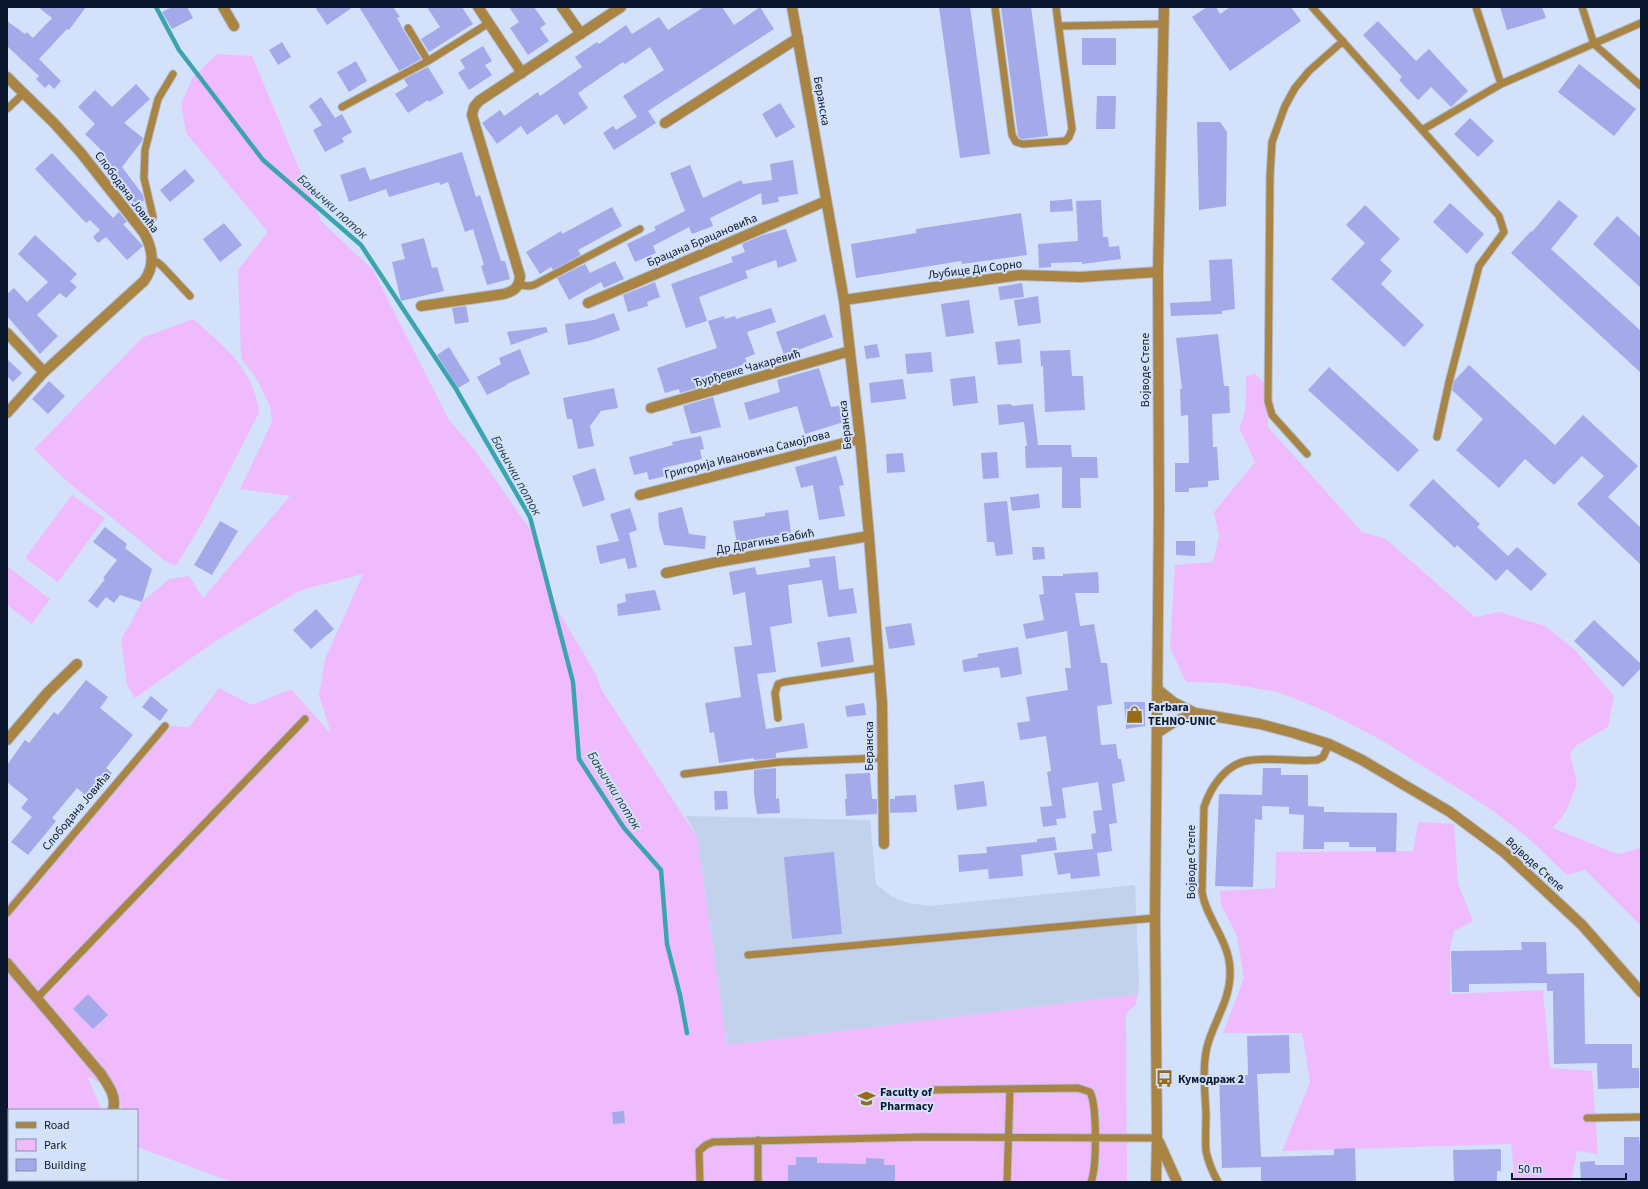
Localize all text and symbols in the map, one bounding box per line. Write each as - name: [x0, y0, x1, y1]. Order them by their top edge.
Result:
- street label: Беранска: [809, 75, 834, 127]
- street label: Слободана Јовића: [90, 148, 163, 237]
- water label: Бањички поток: [293, 170, 372, 244]
- street label: Брацана Брацановића: [644, 210, 760, 271]
- street label: Љубице Ди Сорно: [927, 255, 1023, 284]
- street label: Војводе Степе: [1137, 333, 1154, 407]
- street label: Ђурђевке Чакаревић: [692, 345, 802, 392]
- street label: Беранска: [834, 399, 857, 450]
- street label: Григорија Ивановича Самојлова: [662, 426, 832, 483]
- water label: Бањички поток: [487, 432, 546, 520]
- street label: Др Драгиње Бабић: [715, 524, 815, 558]
- place label: Farbara TEHNO-UNIC: [1148, 699, 1216, 730]
- shop icon: Farbara TEHNO-UNIC: [1125, 704, 1145, 724]
- street label: Беранска: [861, 721, 878, 771]
- water label: Бањички поток: [583, 748, 646, 834]
- street label: Слободана Јовића: [38, 768, 114, 854]
- street label: Војводе Степе: [1183, 825, 1200, 899]
- street label: Војводе Степе: [1501, 833, 1568, 896]
- bus stop icon: Кумодраж 2: [1155, 1069, 1175, 1089]
- place label: Кумодраж 2: [1178, 1071, 1244, 1088]
- place label: Faculty of Pharmacy: [880, 1084, 934, 1115]
- school or university icon: Faculty of Pharmacy: [857, 1089, 877, 1109]
- legend: [8, 1109, 138, 1181]
- text: Road: [44, 1117, 70, 1134]
- text: Park: [44, 1137, 66, 1154]
- scale bar: [1512, 1155, 1626, 1181]
- text: Building: [44, 1157, 86, 1174]
- text: 50 m: [1518, 1161, 1542, 1178]

